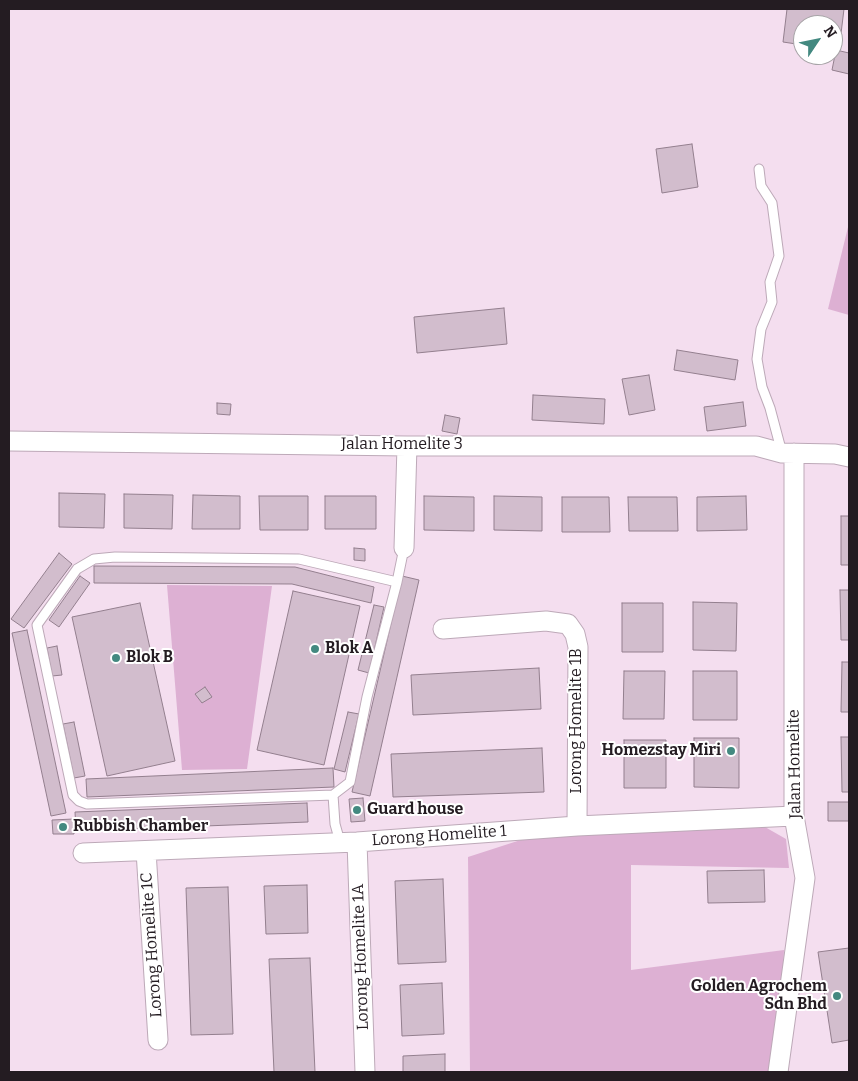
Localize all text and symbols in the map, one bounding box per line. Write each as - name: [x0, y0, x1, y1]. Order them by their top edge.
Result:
- north arrow: [793, 15, 843, 65]
- text: N: [820, 23, 840, 41]
- street label: Jalan Homelite 3: [341, 435, 463, 455]
- place label: Blok A: [325, 639, 373, 659]
- marker: Blok A: [309, 643, 321, 655]
- place label: Blok B: [126, 648, 173, 668]
- street label: Lorong Homelite 1B: [567, 648, 587, 794]
- marker: Blok B: [110, 652, 122, 664]
- street label: Jalan Homelite: [784, 709, 806, 819]
- place label: Homezstay Miri: [601, 741, 721, 761]
- marker: Homezstay Miri: [725, 745, 737, 757]
- place label: Guard house: [367, 800, 463, 820]
- marker: Guard house: [351, 804, 363, 816]
- place label: Rubbish Chamber: [73, 817, 208, 837]
- marker: Rubbish Chamber: [57, 821, 69, 833]
- street label: Lorong Homelite 1: [371, 822, 507, 850]
- street label: Lorong Homelite 1C: [137, 872, 167, 1018]
- street label: Lorong Homelite 1A: [349, 883, 373, 1031]
- place label: Golden Agrochem Sdn Bhd: [691, 977, 827, 1015]
- marker: Golden Agrochem Sdn Bhd: [831, 990, 843, 1002]

